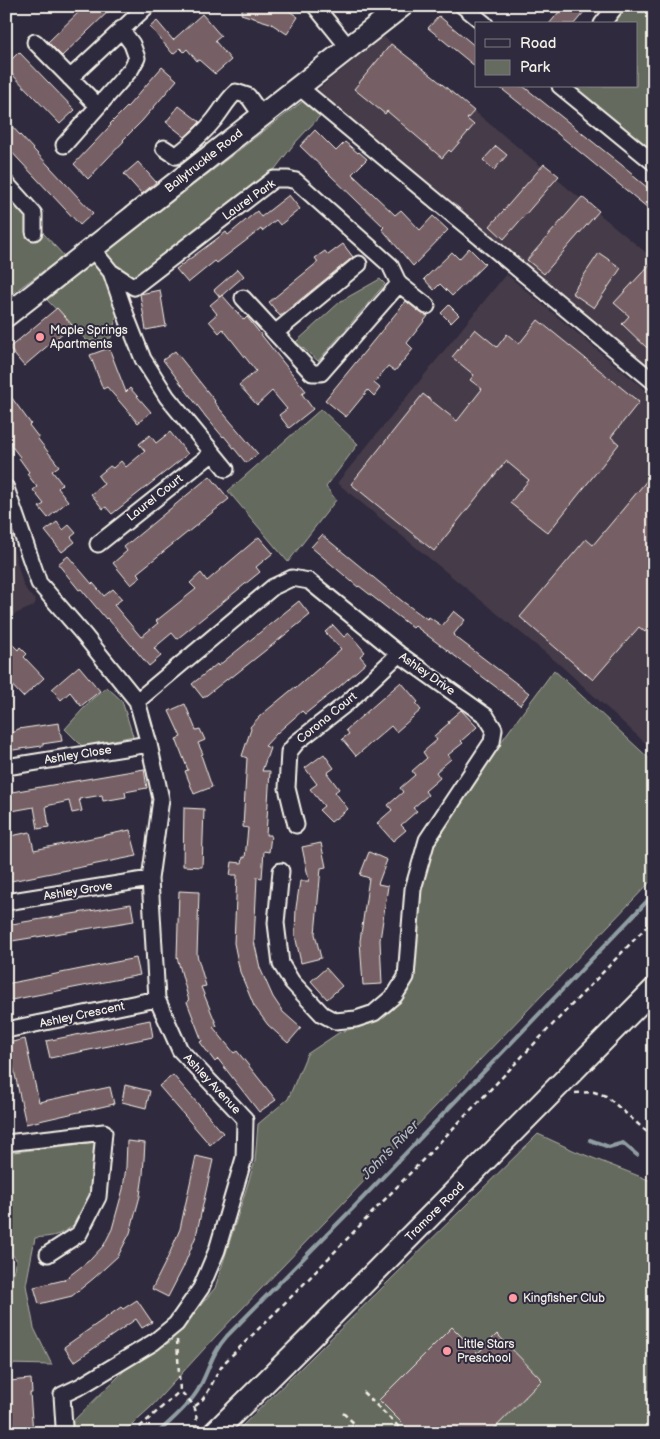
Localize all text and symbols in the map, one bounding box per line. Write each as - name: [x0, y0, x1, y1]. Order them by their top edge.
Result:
- legend: [475, 22, 638, 88]
- text: Road: [520, 34, 556, 53]
- text: Park: [520, 58, 551, 77]
- street label: Ballytruckle Road: [162, 126, 246, 196]
- street label: Laurel Park: [220, 176, 278, 224]
- place label: Maple Springs Apartments: [50, 323, 128, 352]
- marker: Maple Springs Apartments: [34, 331, 46, 343]
- street label: Laurel Court: [124, 471, 186, 525]
- street label: Ashley Drive: [396, 649, 458, 699]
- street label: Corona Court: [294, 689, 360, 747]
- street label: Ashley Close: [43, 742, 113, 768]
- street label: Ashley Grove: [42, 878, 114, 904]
- street label: Ashley Crescent: [38, 999, 126, 1031]
- street label: Ashley Avenue: [180, 1051, 244, 1117]
- water label: John's River: [357, 1116, 423, 1184]
- street label: Tramore Road: [402, 1179, 468, 1245]
- place label: Kingfisher Club: [523, 1291, 605, 1306]
- marker: Kingfisher Club: [507, 1292, 519, 1304]
- place label: Little Stars Preschool: [457, 1337, 514, 1366]
- marker: Little Stars Preschool: [441, 1345, 453, 1357]

